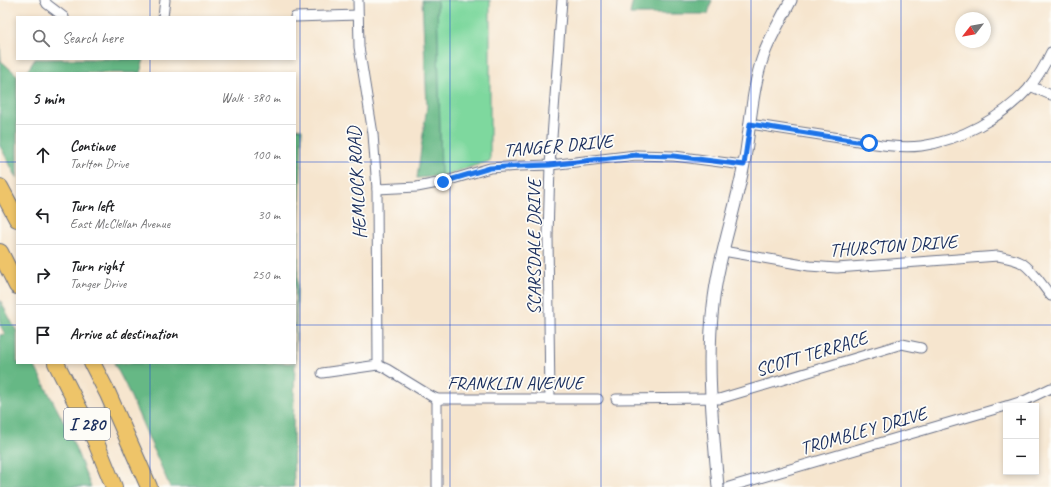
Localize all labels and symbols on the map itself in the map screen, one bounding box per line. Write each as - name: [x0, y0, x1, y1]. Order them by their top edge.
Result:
- north arrow: [955, 12, 991, 48]
- street label: HEMLOCK ROAD: [342, 124, 372, 240]
- street label: TANGER DRIVE: [503, 129, 617, 163]
- route start: [860, 134, 878, 152]
- route end: [434, 173, 452, 191]
- street label: SCARSDALE DRIVE: [522, 176, 546, 315]
- street label: THURSTON DRIVE: [828, 229, 961, 262]
- street label: SCOTT TERRACE: [752, 325, 873, 382]
- street label: FRANKLIN AVENUE: [447, 371, 585, 395]
- street label: TROMBLEY DRIVE: [797, 401, 932, 460]
- road number: I 280: [64, 408, 110, 440]

